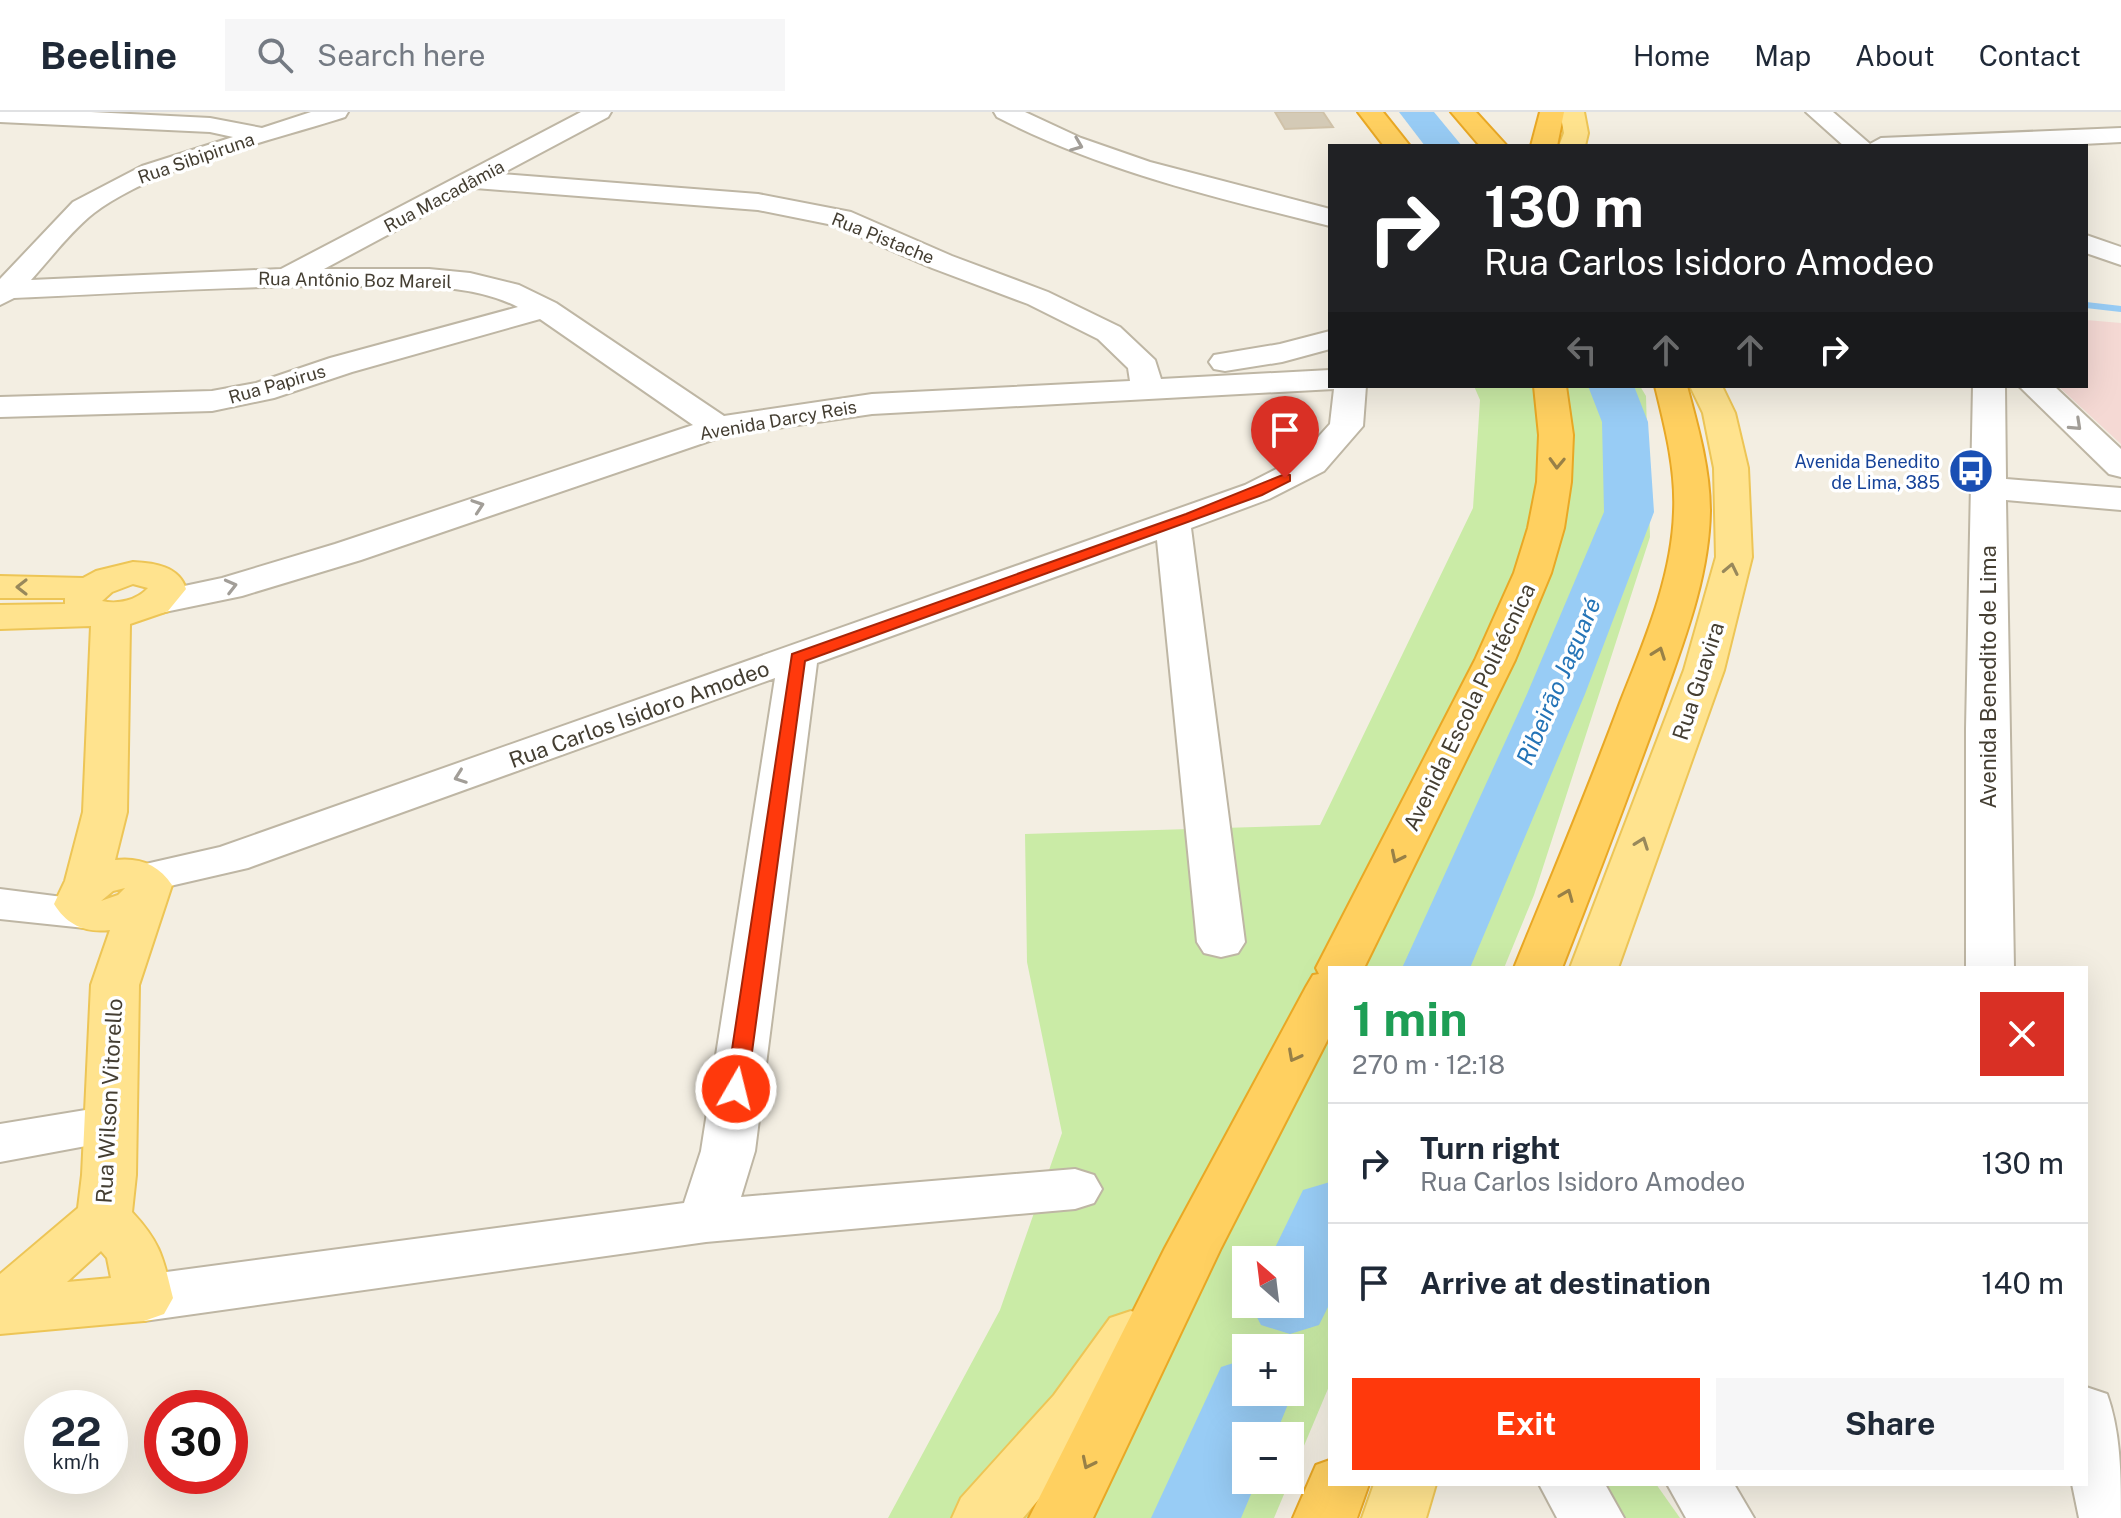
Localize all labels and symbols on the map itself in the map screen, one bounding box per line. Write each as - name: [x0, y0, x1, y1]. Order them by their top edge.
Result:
- street label: Rua Sibipiruna: [135, 128, 257, 188]
- one-way arrow: [1069, 135, 1083, 151]
- street label: Rua Macadâmia: [380, 156, 508, 236]
- street label: Rua Pistache: [829, 208, 937, 268]
- street label: Rua Antônio Boz Mareil: [258, 268, 452, 292]
- street label: Rua Papirus: [226, 360, 328, 408]
- street label: Avenida Darcy Reis: [698, 396, 858, 444]
- pin: [1251, 396, 1319, 478]
- one-way arrow: [2067, 415, 2081, 430]
- bus stop icon: Avenida Benedito de Lima, 385: [1947, 447, 1995, 495]
- place label: Avenida Benedito de Lima, 385: [1794, 451, 1940, 493]
- one-way arrow: [1548, 457, 1565, 470]
- one-way arrow: [471, 500, 485, 516]
- street label: Avenida Benedito de Lima: [1975, 545, 2001, 809]
- one-way arrow: [1722, 563, 1739, 577]
- one-way arrow: [15, 578, 28, 596]
- one-way arrow: [224, 579, 238, 596]
- street label: Avenida Escola Politécnica: [1398, 579, 1540, 835]
- water label: Ribeirão Jaguaré: [1510, 593, 1606, 769]
- street label: Rua Guavira: [1667, 619, 1729, 743]
- one-way arrow: [1650, 646, 1666, 660]
- street label: Rua Carlos Isidoro Amodeo: [505, 655, 773, 773]
- one-way arrow: [454, 768, 468, 784]
- one-way arrow: [1633, 837, 1649, 851]
- one-way arrow: [1392, 849, 1407, 864]
- one-way arrow: [1557, 889, 1574, 903]
- street label: Rua Wilson Vitorello: [91, 998, 127, 1204]
- position arrow: [694, 1047, 778, 1131]
- one-way arrow: [1288, 1048, 1303, 1063]
- north arrow: [1232, 1246, 1304, 1318]
- speed limit sign: 30: [144, 1390, 248, 1494]
- one-way arrow: [1082, 1455, 1098, 1469]

